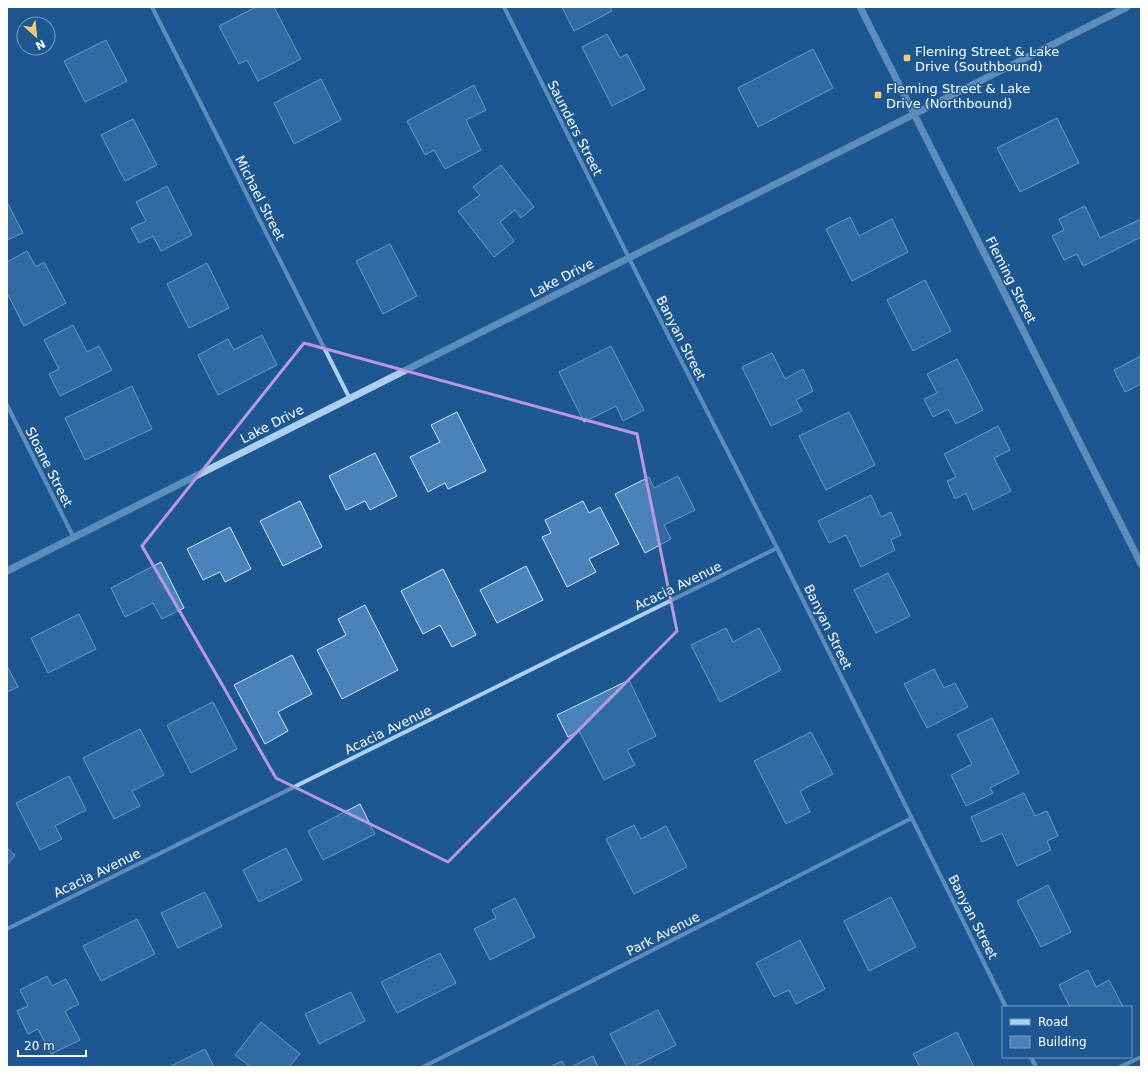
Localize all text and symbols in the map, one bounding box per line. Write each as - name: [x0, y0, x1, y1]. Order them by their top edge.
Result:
- north arrow: [16, 16, 56, 56]
- text: N: [33, 37, 47, 52]
- place label: Fleming Street & Lake Drive (Southbound): [915, 44, 1059, 74]
- marker: Fleming Street & Lake Drive (Southbound): [902, 53, 912, 63]
- street label: Saunders Street: [545, 78, 605, 178]
- place label: Fleming Street & Lake Drive (Northbound): [886, 81, 1030, 111]
- marker: Fleming Street & Lake Drive (Northbound): [873, 90, 883, 100]
- street label: Michael Street: [232, 153, 288, 243]
- street label: Fleming Street: [983, 234, 1039, 326]
- street label: Lake Drive: [528, 256, 596, 300]
- street label: Banyan Street: [653, 293, 709, 383]
- street label: Lake Drive: [238, 402, 306, 446]
- street label: Sloane Street: [22, 425, 76, 509]
- street label: Acacia Avenue: [632, 558, 724, 614]
- street label: Banyan Street: [801, 582, 855, 672]
- street label: Acacia Avenue: [342, 702, 434, 758]
- street label: Acacia Avenue: [51, 845, 143, 901]
- street label: Banyan Street: [945, 872, 1001, 962]
- street label: Park Avenue: [624, 909, 702, 959]
- legend: [1002, 1006, 1132, 1058]
- text: Road: [1038, 1015, 1068, 1029]
- scale bar: [18, 1032, 86, 1058]
- text: Building: [1038, 1035, 1087, 1049]
- text: 20 m: [24, 1039, 55, 1053]

